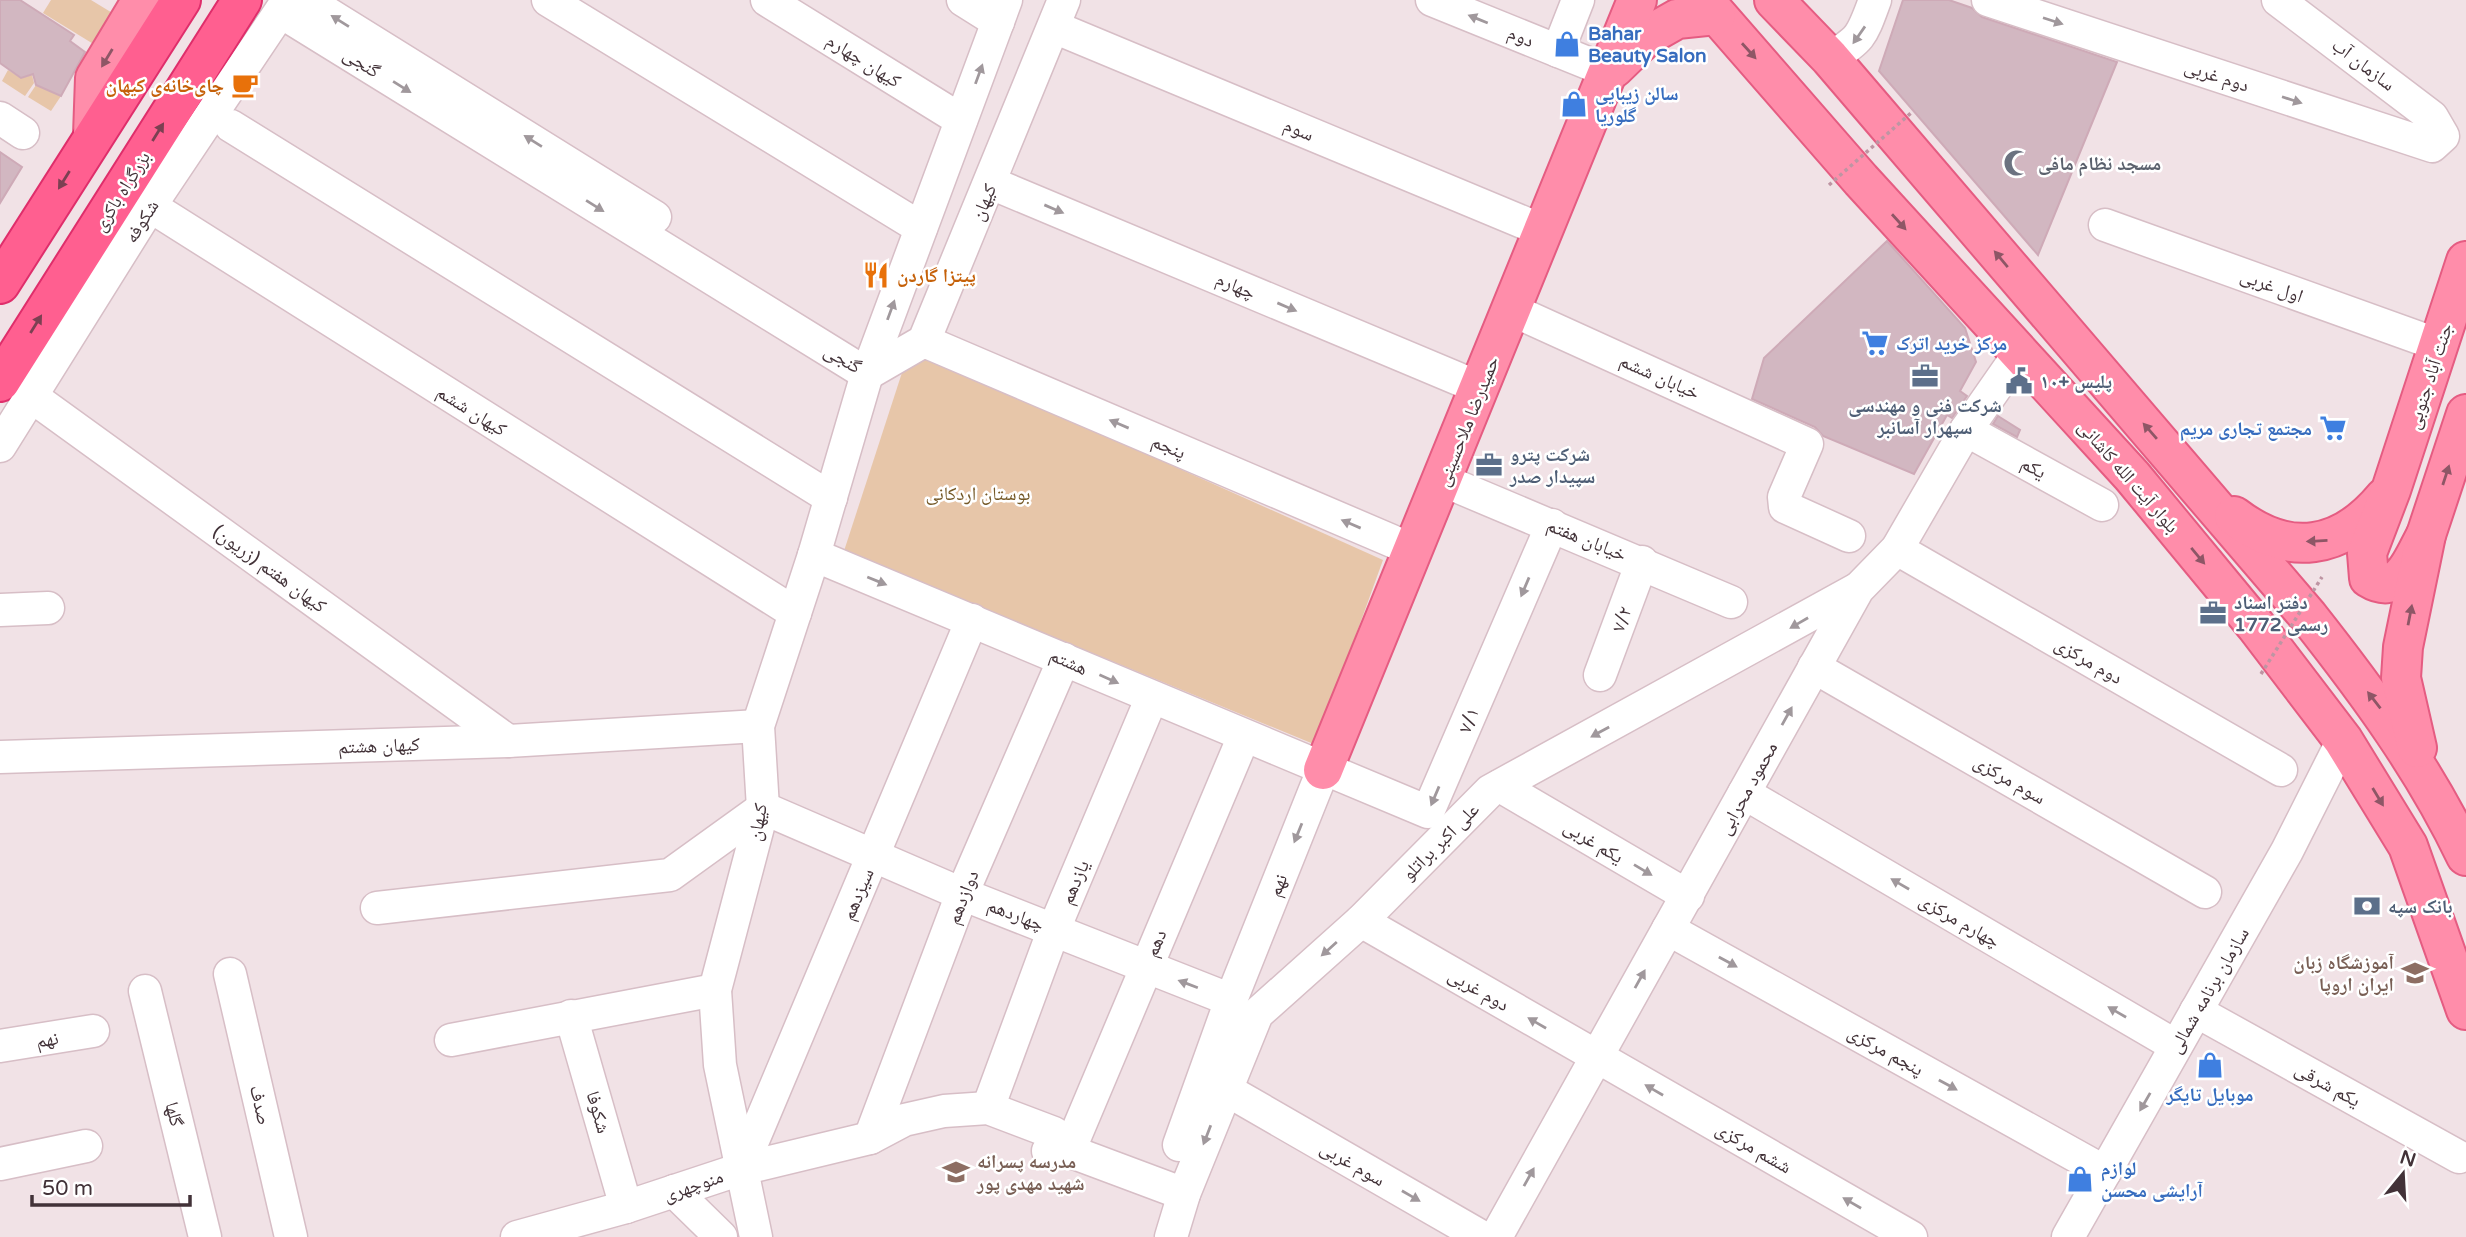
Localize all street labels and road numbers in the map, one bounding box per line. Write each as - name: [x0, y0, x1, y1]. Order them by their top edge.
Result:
- street label: دوم: [1504, 22, 1537, 54]
- street label: کیهان چهارم: [821, 29, 905, 94]
- street label: سازمان آب: [2327, 34, 2399, 96]
- street label: گنجی: [339, 43, 384, 83]
- street label: دوم غربی: [2181, 55, 2252, 99]
- street label: سوم: [1279, 114, 1317, 148]
- street label: بزرگراه باکری: [89, 147, 155, 236]
- street label: کیهان: [966, 181, 1001, 224]
- street label: شکوفه: [120, 196, 164, 247]
- street label: اول غربی: [2237, 264, 2306, 307]
- street label: چهارم: [1212, 268, 1259, 306]
- street label: جنت آباد جنوبی: [2402, 320, 2457, 432]
- street label: گنجی: [820, 340, 865, 378]
- street label: خیابان ششم: [1616, 350, 1703, 405]
- street label: حمیدرضا ملاحسینی: [1432, 353, 1504, 490]
- street label: کیهان ششم: [432, 381, 510, 442]
- street label: بلوار آیت الله کاشانی: [2073, 416, 2183, 537]
- street label: پنجم: [1148, 430, 1189, 465]
- street label: یکم: [2017, 452, 2050, 485]
- street label: خیابان هفتم: [1543, 514, 1630, 567]
- street label: کیهان هفتم (زریون): [208, 520, 330, 618]
- street label: ۷/۲: [1607, 604, 1637, 635]
- street label: دوم مرکزی: [2050, 633, 2126, 691]
- street label: هشتم: [1046, 644, 1091, 681]
- street label: ۷/۱: [1454, 704, 1484, 736]
- street label: کیهان هشتم: [338, 734, 421, 759]
- street label: محمود محرابی: [1713, 738, 1782, 839]
- street label: سوم مرکزی: [1969, 751, 2049, 811]
- street label: علی اکبر براتلو: [1397, 798, 1484, 885]
- street label: کیهان: [744, 801, 772, 843]
- street label: یکم غربی: [1559, 815, 1627, 869]
- street label: یازدهم: [1056, 857, 1095, 908]
- street label: سیزدهم: [837, 865, 880, 924]
- street label: دوازدهم: [942, 867, 985, 928]
- street label: نهم: [1264, 871, 1293, 900]
- street label: چهارم مرکزی: [1914, 889, 2004, 954]
- street label: چهاردهم: [984, 894, 1047, 937]
- street label: سازمان برنامه شمالی: [2164, 924, 2254, 1057]
- street label: دهم: [1140, 926, 1172, 961]
- street label: دوم غربی: [1443, 964, 1513, 1018]
- street label: پنجم مرکزی: [1843, 1021, 1927, 1082]
- street label: نهم: [34, 1027, 60, 1054]
- street label: یکم شرقی: [2290, 1058, 2364, 1113]
- street label: صدف: [245, 1083, 275, 1127]
- street label: شکوفا: [582, 1089, 615, 1136]
- street label: گلها: [160, 1100, 188, 1129]
- street label: ششم مرکزی: [1711, 1117, 1795, 1179]
- street label: سوم غربی: [1315, 1137, 1389, 1193]
- street label: منوچهری: [660, 1165, 726, 1206]

